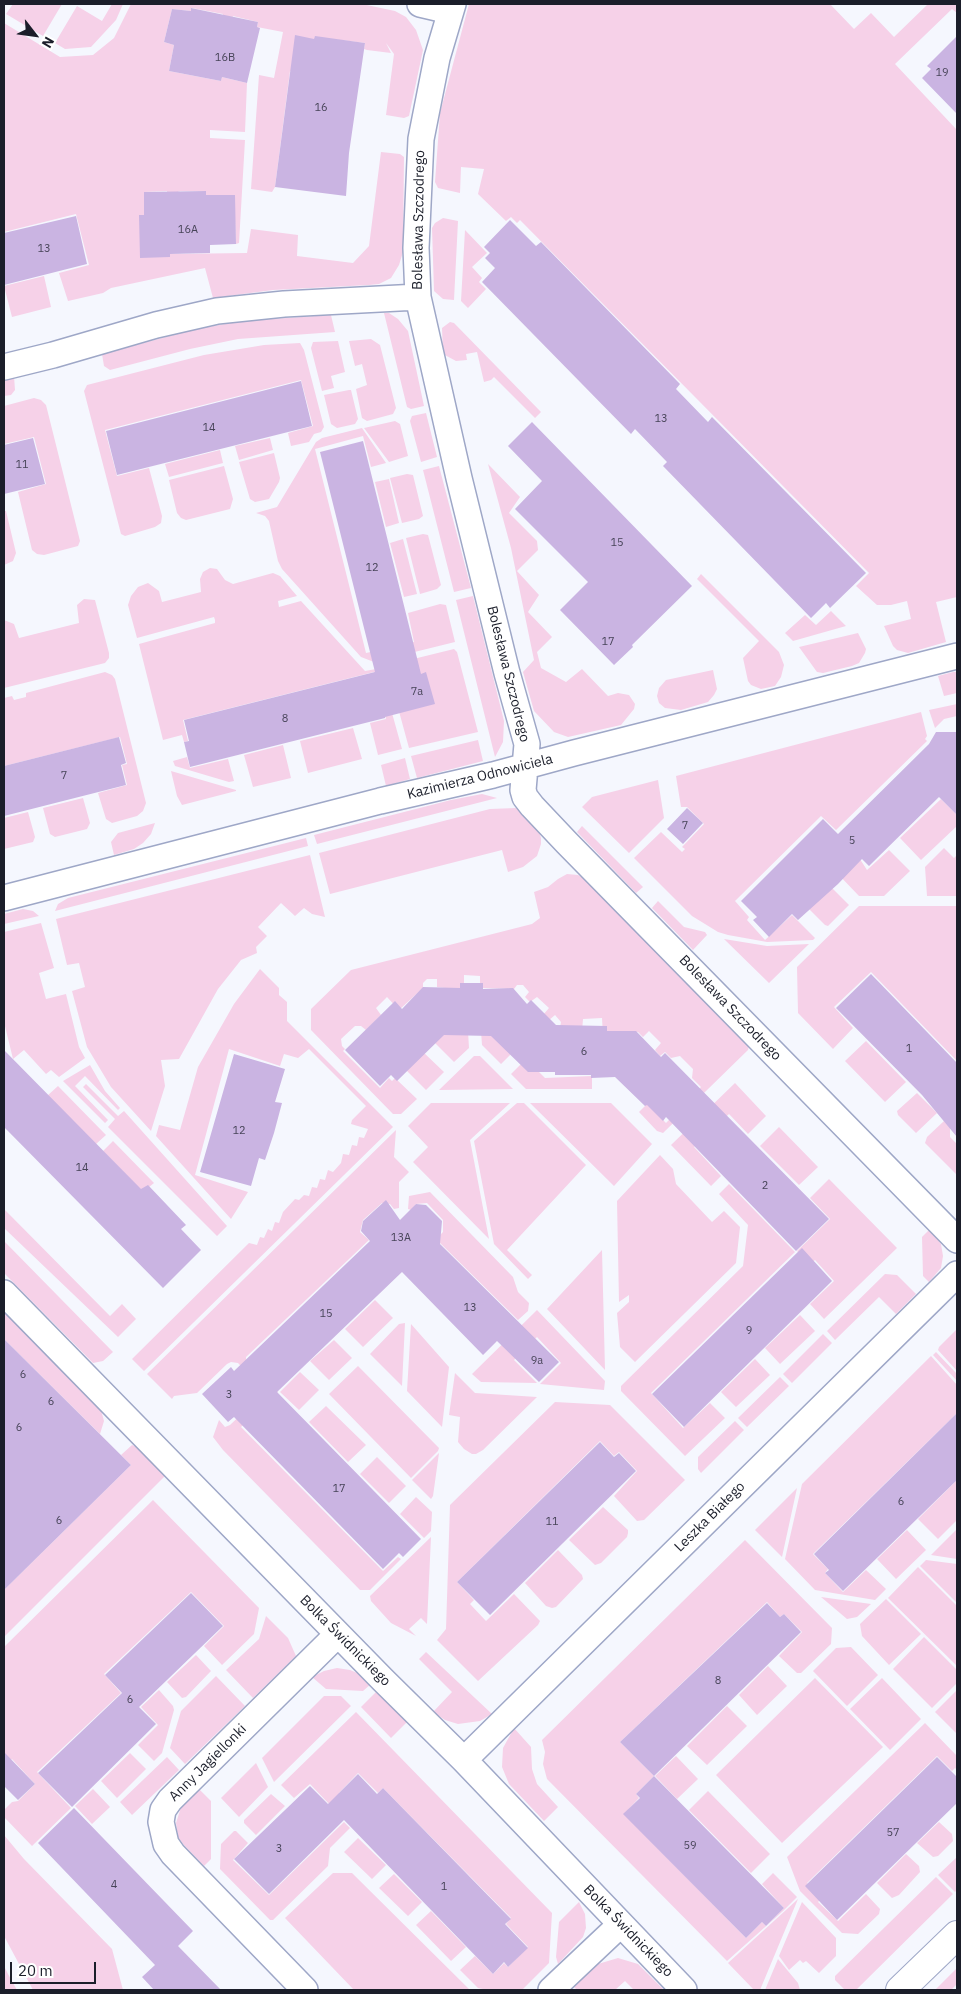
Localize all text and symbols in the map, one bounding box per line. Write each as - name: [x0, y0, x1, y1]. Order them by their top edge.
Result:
- north arrow: [10, 10, 60, 60]
- text: N: [38, 34, 58, 51]
- house number: 16B: [215, 51, 235, 65]
- house number: 19: [935, 66, 949, 80]
- house number: 16: [314, 101, 328, 115]
- street label: Bolesława Szczodrego: [409, 150, 429, 290]
- house number: 16A: [178, 223, 198, 237]
- house number: 13: [37, 242, 51, 256]
- house number: 13: [654, 412, 668, 426]
- house number: 14: [202, 421, 216, 435]
- house number: 11: [15, 458, 29, 472]
- house number: 15: [610, 536, 624, 550]
- house number: 12: [365, 561, 379, 575]
- street label: Bolesława Szczodrego: [483, 604, 533, 744]
- house number: 17: [601, 635, 615, 649]
- house number: 7a: [411, 685, 423, 699]
- house number: 8: [282, 712, 288, 726]
- street label: Kazimierza Odnowiciela: [405, 751, 555, 803]
- house number: 7: [61, 769, 67, 783]
- house number: 7: [682, 819, 688, 833]
- house number: 5: [849, 834, 855, 848]
- street label: Bolesława Szczodrego: [675, 952, 785, 1064]
- house number: 1: [906, 1042, 912, 1056]
- house number: 6: [581, 1045, 587, 1059]
- house number: 12: [232, 1124, 246, 1138]
- house number: 14: [75, 1161, 89, 1175]
- house number: 2: [762, 1179, 768, 1193]
- house number: 13A: [391, 1231, 411, 1245]
- house number: 13: [463, 1301, 477, 1315]
- house number: 15: [319, 1307, 333, 1321]
- house number: 9: [746, 1324, 752, 1338]
- house number: 9a: [531, 1354, 543, 1368]
- house number: 6: [20, 1368, 26, 1382]
- house number: 3: [226, 1388, 232, 1402]
- house number: 6: [48, 1395, 54, 1409]
- house number: 6: [16, 1421, 22, 1435]
- street label: Leszka Białego: [671, 1478, 749, 1556]
- house number: 17: [332, 1482, 346, 1496]
- house number: 6: [898, 1495, 904, 1509]
- house number: 6: [56, 1514, 62, 1528]
- house number: 11: [545, 1515, 559, 1529]
- street label: Bolka Świdnickiego: [296, 1592, 394, 1690]
- house number: 8: [715, 1674, 721, 1688]
- house number: 6: [127, 1693, 133, 1707]
- street label: Anny Jagiellonki: [166, 1721, 250, 1805]
- house number: 57: [886, 1826, 900, 1840]
- house number: 59: [683, 1839, 697, 1853]
- house number: 3: [276, 1842, 282, 1856]
- house number: 4: [111, 1878, 117, 1892]
- house number: 1: [441, 1880, 447, 1894]
- street label: Bolka Świdnickiego: [580, 1881, 676, 1981]
- scale bar: [12, 1952, 99, 1984]
- text: 20 m: [18, 1961, 53, 1980]

